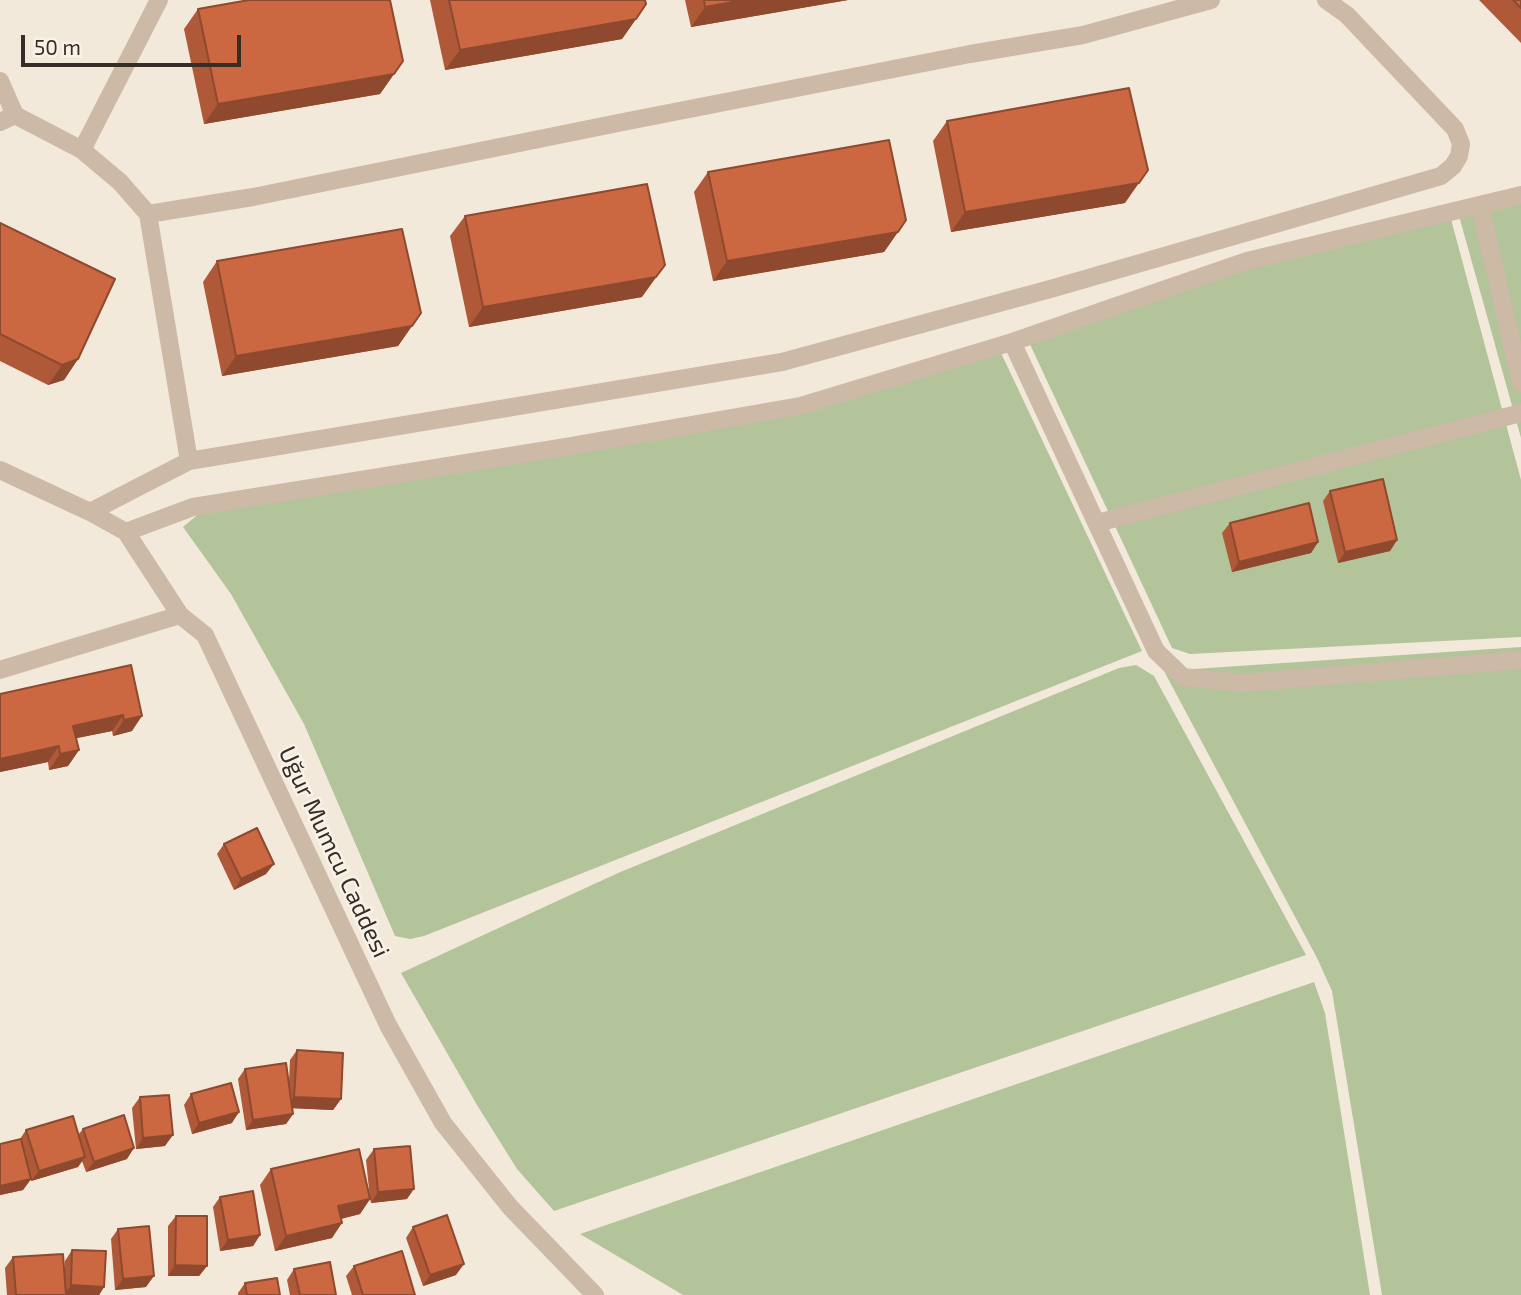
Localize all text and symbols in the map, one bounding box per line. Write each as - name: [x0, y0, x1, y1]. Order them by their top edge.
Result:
- scale bar: [24, 21, 245, 65]
- text: 50 m: [34, 34, 81, 59]
- street label: Uğur Mumcu Caddesi: [272, 742, 396, 962]

